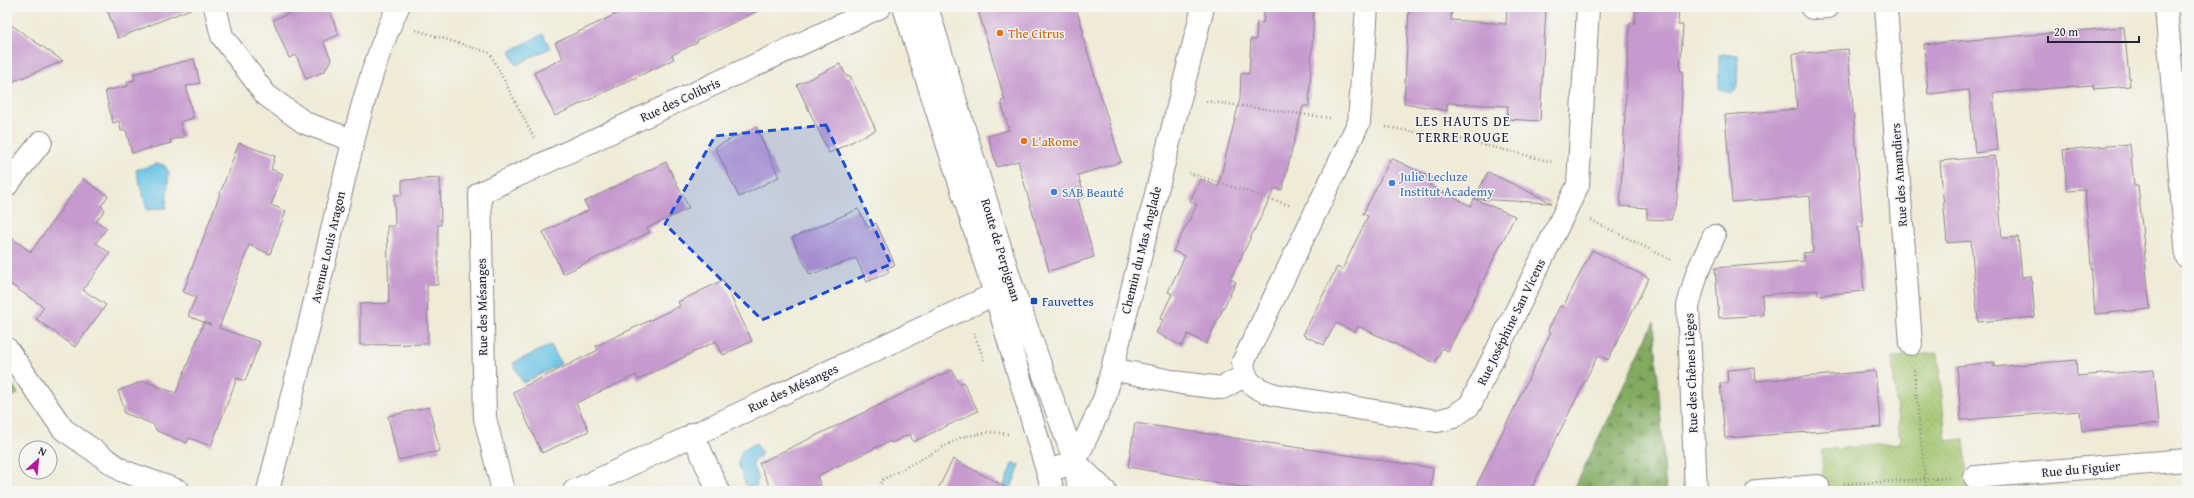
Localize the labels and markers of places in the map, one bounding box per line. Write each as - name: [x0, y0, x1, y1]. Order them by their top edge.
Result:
- place label: The Citrus: [1008, 24, 1064, 43]
- marker: The Citrus: [995, 28, 1005, 38]
- place label: L'aRome: [1032, 132, 1079, 151]
- marker: L'aRome: [1019, 136, 1029, 146]
- place label: Julie Lecluze Institut Academy: [1398, 167, 1494, 201]
- marker: Julie Lecluze Institut Academy: [1387, 178, 1397, 188]
- place label: SAB Beauté: [1062, 183, 1124, 202]
- marker: SAB Beauté: [1049, 187, 1059, 197]
- place label: Fauvettes: [1042, 292, 1094, 311]
- marker: Fauvettes: [1029, 296, 1039, 306]

